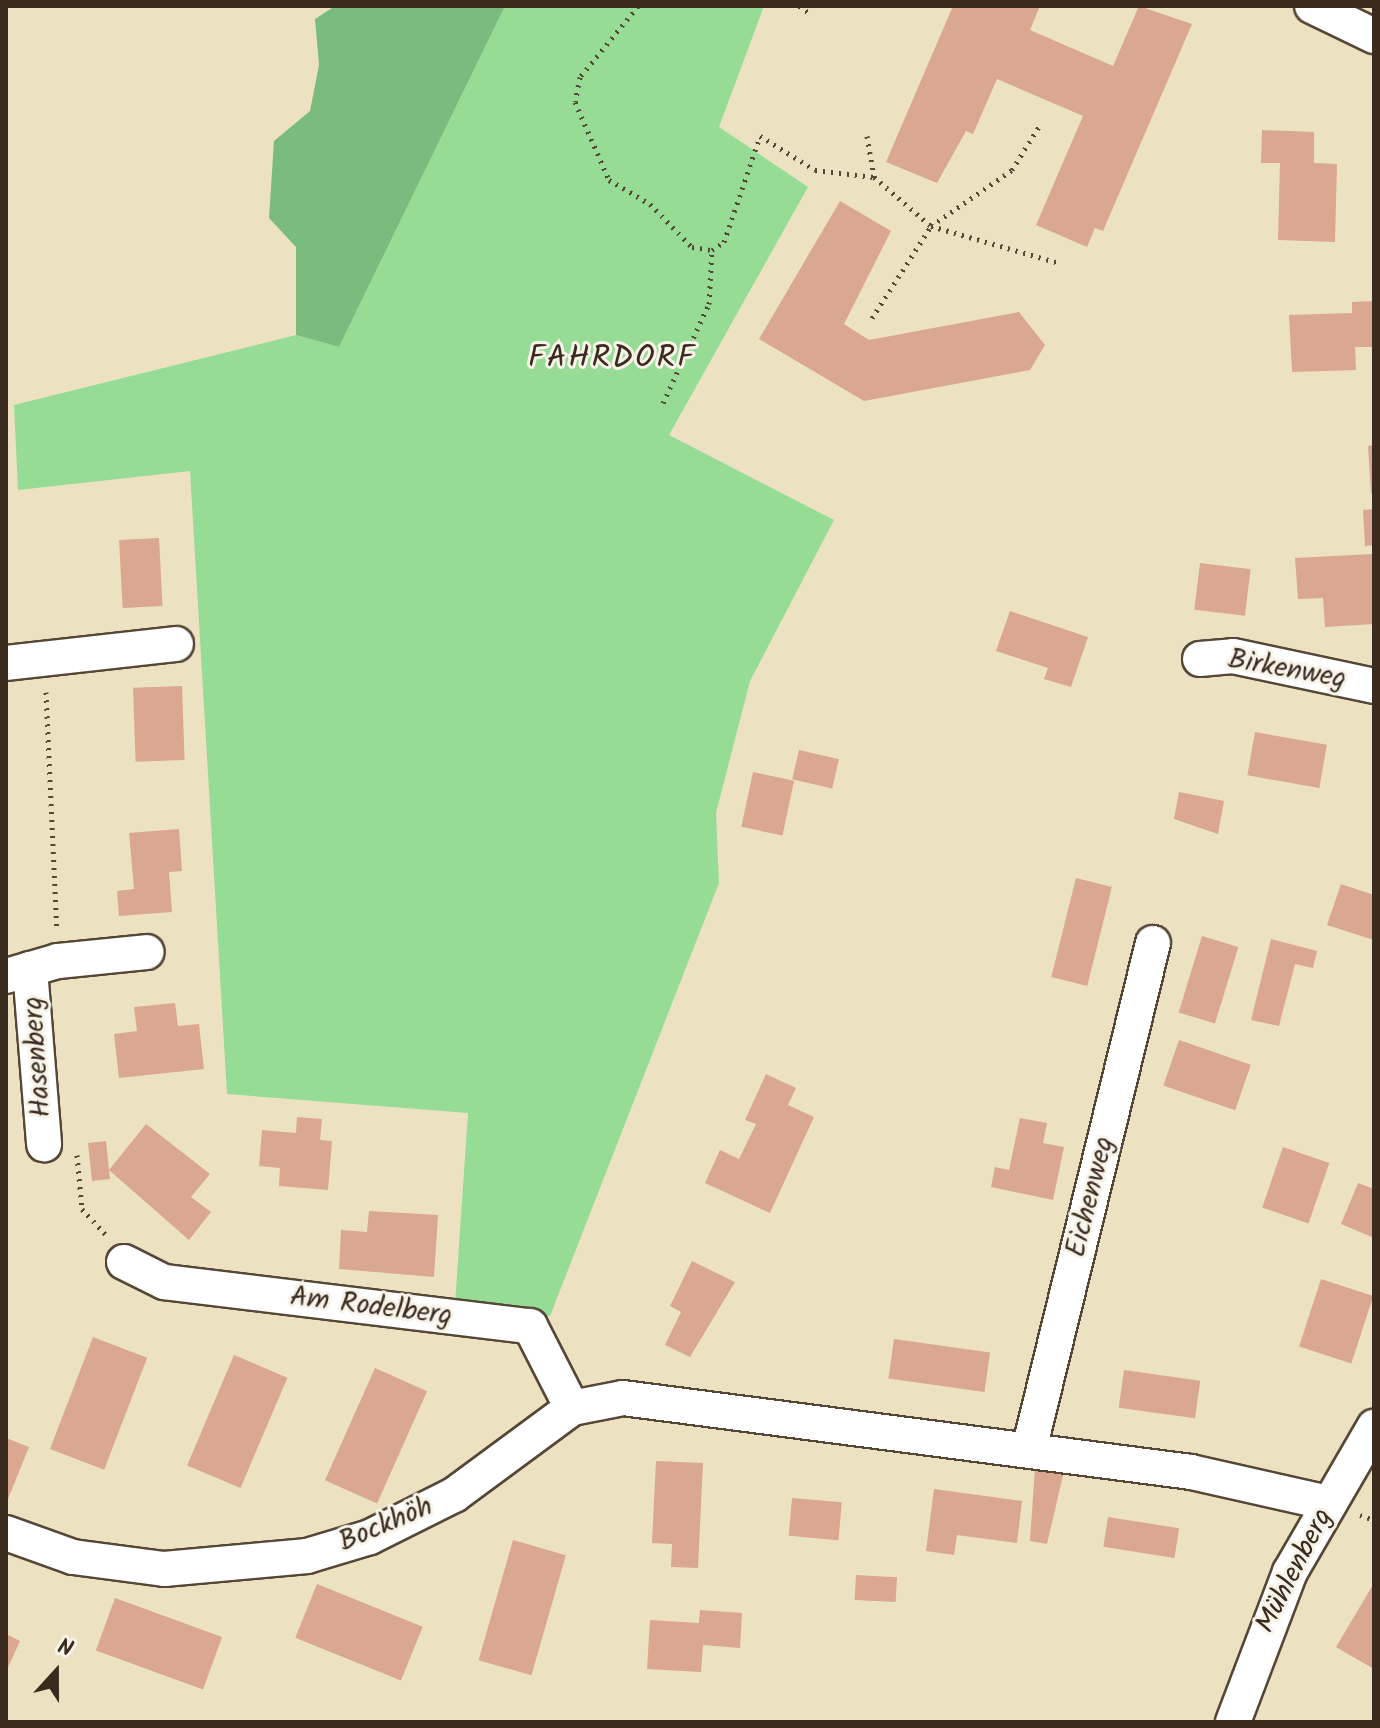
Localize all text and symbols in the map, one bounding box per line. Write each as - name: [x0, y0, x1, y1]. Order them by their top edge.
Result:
- district label: FAHRDORF: [528, 340, 696, 378]
- street label: Birkenweg: [1225, 643, 1349, 697]
- street label: Hasenberg: [17, 995, 59, 1119]
- street label: Eichenweg: [1060, 1133, 1122, 1261]
- street label: Am Rodelberg: [288, 1280, 454, 1334]
- street label: Bockhöh: [334, 1490, 438, 1560]
- street label: Mühlenberg: [1249, 1503, 1341, 1639]
- text: N: [52, 1630, 78, 1668]
- north arrow: [16, 1632, 96, 1712]

